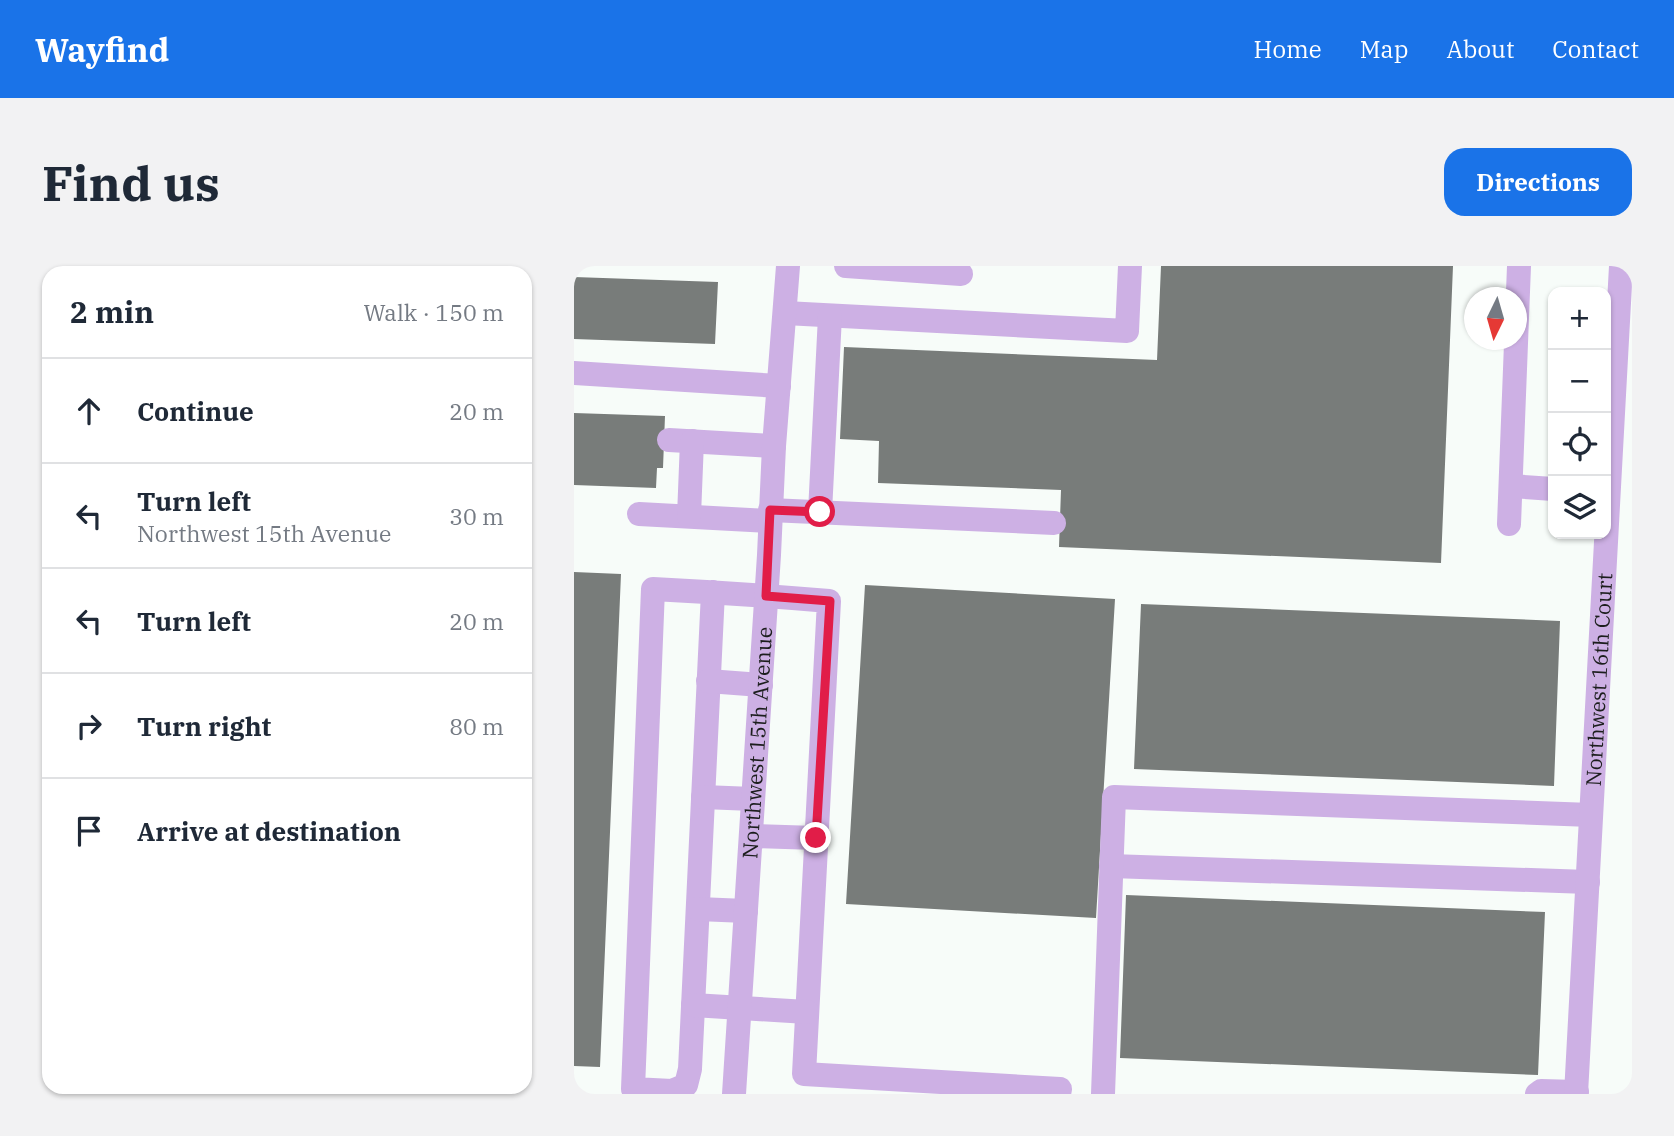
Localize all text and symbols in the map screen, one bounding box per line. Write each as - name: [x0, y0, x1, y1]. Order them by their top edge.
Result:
- text: Wayfind: [35, 28, 169, 71]
- text: Home: [1254, 33, 1322, 65]
- text: Map: [1360, 33, 1408, 65]
- text: About: [1446, 33, 1514, 65]
- text: Contact: [1552, 33, 1639, 65]
- button: Directions: [1444, 148, 1632, 216]
- text: Find us: [42, 151, 220, 214]
- north arrow: [1464, 287, 1527, 350]
- map controls: [1548, 287, 1611, 539]
- button: +: [1548, 287, 1611, 350]
- text: 2 min: [70, 292, 154, 331]
- text: Walk · 150 m: [363, 297, 504, 327]
- button: −: [1548, 350, 1611, 413]
- icon: ahead: [70, 392, 108, 430]
- text: Continue: [137, 394, 254, 428]
- text: 20 m: [449, 396, 504, 426]
- button: locate: [1548, 413, 1611, 476]
- button: layers: [1548, 476, 1611, 539]
- text: Turn left: [137, 484, 251, 518]
- route start: [804, 496, 835, 527]
- icon: left: [70, 497, 108, 535]
- text: 30 m: [449, 501, 504, 531]
- text: Northwest 15th Avenue: [137, 518, 391, 548]
- street label: Northwest 16th Court: [1579, 572, 1618, 787]
- icon: left: [70, 602, 108, 640]
- text: Turn left: [137, 604, 251, 638]
- text: 20 m: [449, 606, 504, 636]
- street label: Northwest 15th Avenue: [735, 626, 778, 860]
- icon: right: [70, 707, 108, 745]
- text: Turn right: [137, 709, 271, 743]
- text: 80 m: [449, 711, 504, 741]
- icon: arrive: [70, 812, 108, 850]
- text: Arrive at destination: [137, 814, 401, 848]
- route end: [800, 822, 831, 853]

